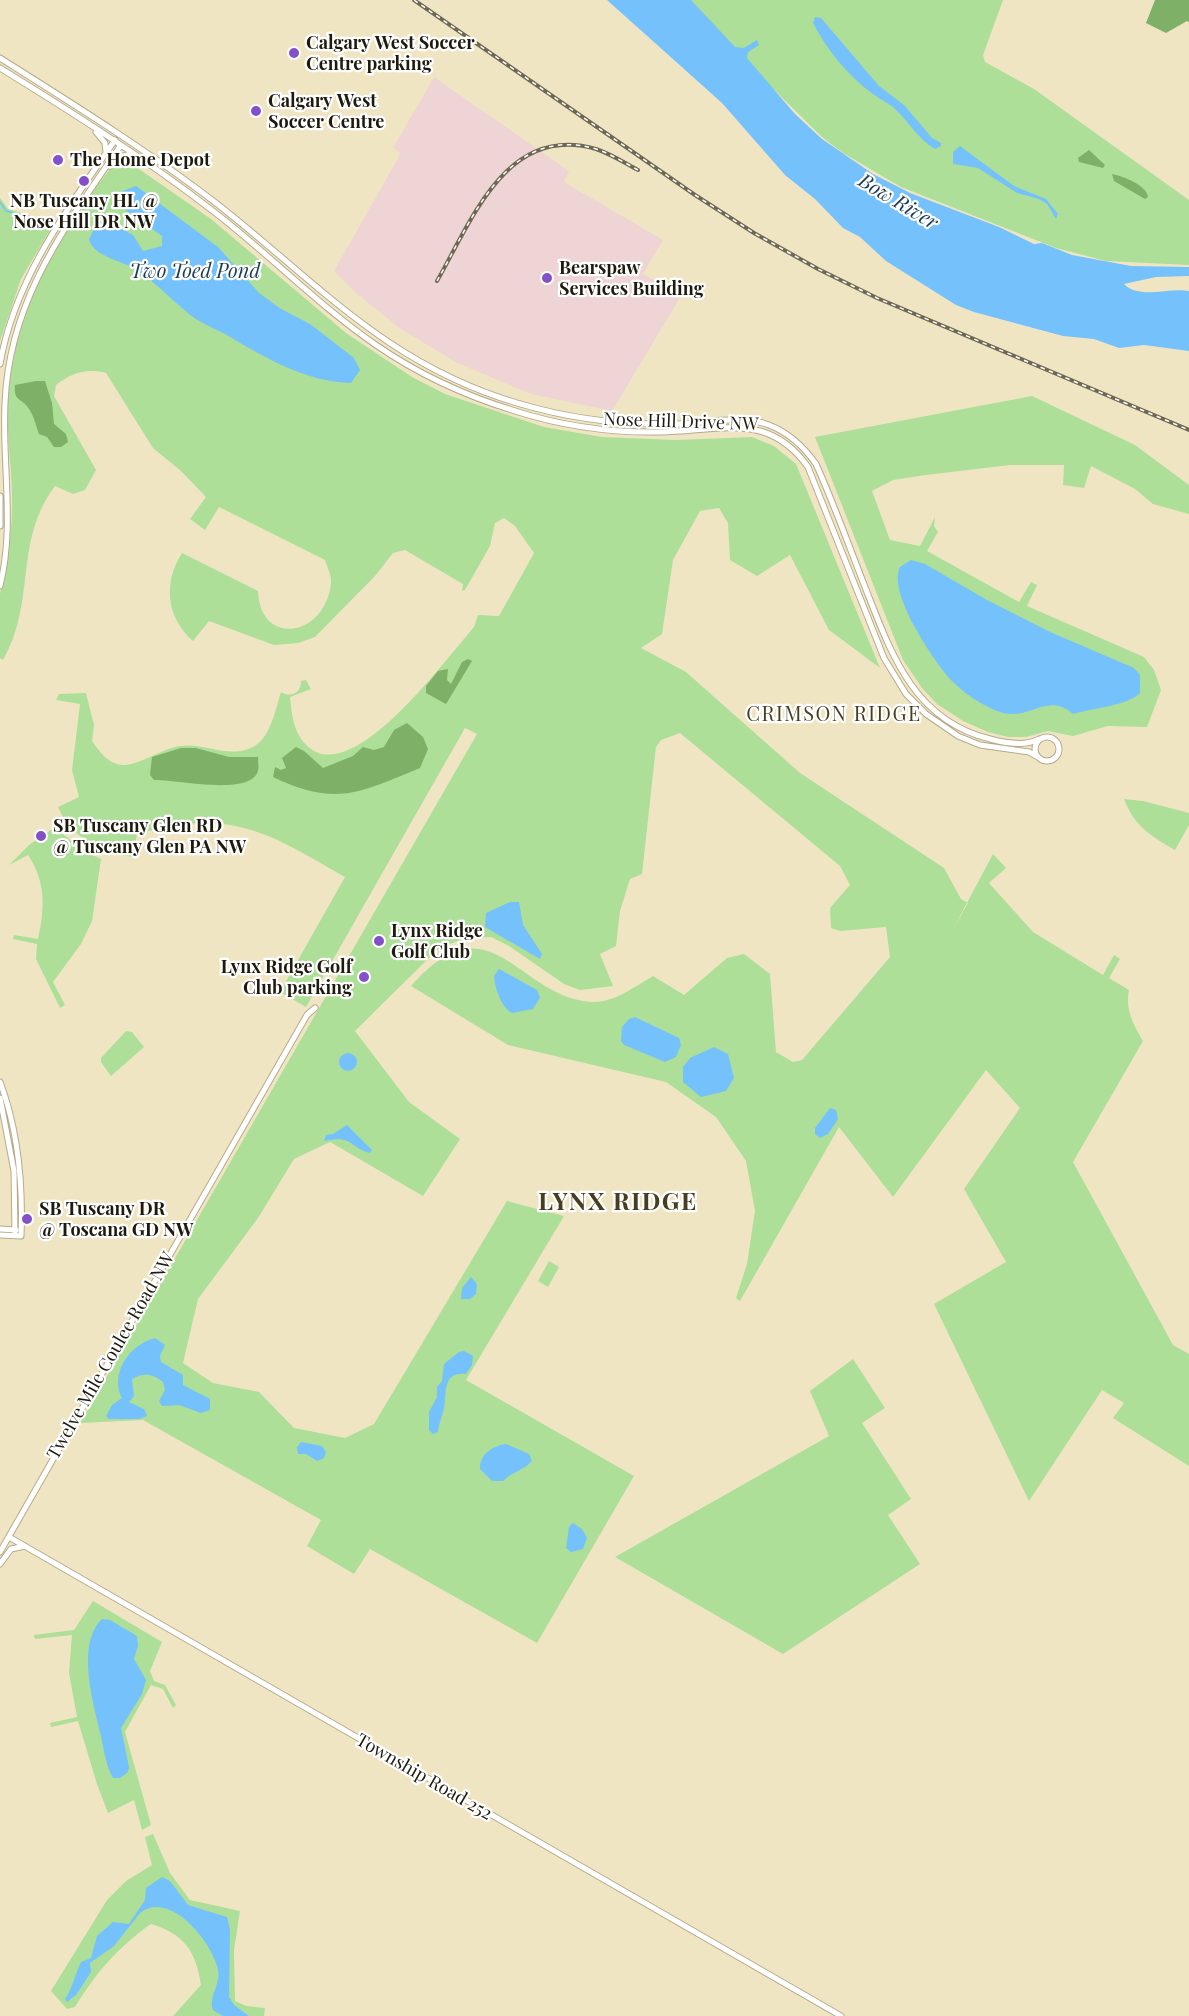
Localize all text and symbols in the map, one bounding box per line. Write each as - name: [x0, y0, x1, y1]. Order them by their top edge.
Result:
- place label: Calgary West Soccer Centre parking: [306, 32, 475, 74]
- marker: Calgary West Soccer Centre parking: [287, 46, 301, 60]
- place label: Calgary West Soccer Centre: [268, 90, 384, 132]
- marker: Calgary West Soccer Centre: [249, 104, 263, 118]
- place label: The Home Depot: [70, 149, 210, 171]
- marker: The Home Depot: [51, 153, 65, 167]
- water label: Bow River: [854, 169, 942, 235]
- marker: NB Tuscany HL @ Nose Hill DR NW: [77, 174, 91, 188]
- place label: NB Tuscany HL @ Nose Hill DR NW: [10, 190, 158, 232]
- place label: Bearspaw Services Building: [559, 257, 704, 300]
- water label: Two Toed Pond: [130, 260, 260, 284]
- marker: Bearspaw Services Building: [540, 271, 554, 285]
- street label: Nose Hill Drive NW: [603, 409, 759, 435]
- district label: CRIMSON RIDGE: [746, 703, 922, 727]
- place label: SB Tuscany Glen RD @ Tuscany Glen PA NW: [53, 815, 246, 858]
- marker: SB Tuscany Glen RD @ Tuscany Glen PA NW: [34, 829, 48, 843]
- place label: Lynx Ridge Golf Club: [391, 920, 483, 962]
- marker: Lynx Ridge Golf Club: [372, 934, 386, 948]
- place label: Lynx Ridge Golf Club parking: [221, 956, 352, 998]
- marker: Lynx Ridge Golf Club parking: [357, 970, 371, 984]
- district label: LYNX RIDGE: [538, 1189, 698, 1217]
- place label: SB Tuscany DR @ Toscana GD NW: [39, 1198, 194, 1240]
- marker: SB Tuscany DR @ Toscana GD NW: [20, 1212, 34, 1226]
- street label: Twelve Mile Coulee Road NW: [43, 1249, 179, 1463]
- street label: Township Road 252: [352, 1729, 496, 1825]

